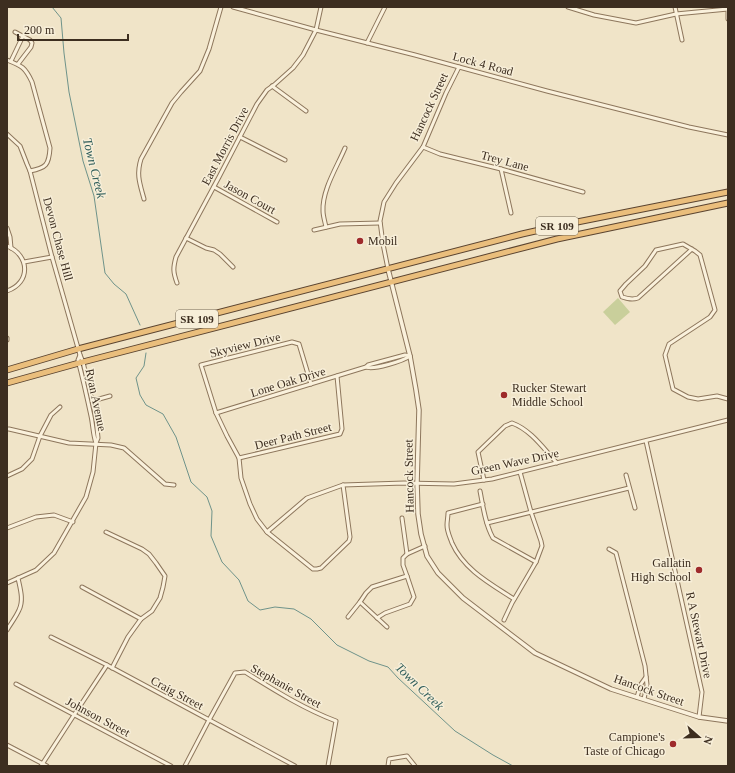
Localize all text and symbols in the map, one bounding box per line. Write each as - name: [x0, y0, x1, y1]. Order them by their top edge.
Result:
- scale bar: [18, 16, 128, 42]
- text: 200 m: [24, 23, 55, 37]
- street label: Lock 4 Road: [451, 49, 515, 79]
- street label: Hancock Street: [407, 70, 451, 143]
- street label: East Morris Drive: [198, 104, 252, 188]
- water label: Town Creek: [80, 136, 109, 200]
- street label: Trey Lane: [479, 148, 531, 174]
- street label: Jason Court: [222, 177, 279, 217]
- street label: Devon Chase Hill: [40, 196, 76, 283]
- road number: SR 109: [536, 217, 578, 235]
- place label: Mobil: [368, 234, 398, 248]
- marker: Mobil: [355, 236, 365, 246]
- road number: SR 109: [176, 310, 218, 328]
- street label: Skyview Drive: [208, 329, 282, 361]
- street label: Lone Oak Drive: [249, 364, 327, 400]
- street label: Ryan Avenue: [83, 367, 109, 433]
- place label: Rucker Stewart Middle School: [512, 381, 587, 409]
- marker: Rucker Stewart Middle School: [499, 390, 509, 400]
- street label: Deer Path Street: [253, 420, 333, 452]
- street label: Hancock Street: [401, 438, 417, 513]
- street label: Green Wave Drive: [470, 446, 560, 478]
- place label: Gallatin High School: [631, 556, 692, 584]
- marker: Gallatin High School: [694, 565, 704, 575]
- street label: R A Stewart Drive: [683, 590, 715, 680]
- water label: Town Creek: [392, 660, 447, 713]
- street label: Stephanie Street: [248, 661, 324, 711]
- street label: Hancock Street: [612, 671, 687, 709]
- street label: Craig Street: [148, 673, 206, 713]
- street label: Johnson Street: [64, 694, 133, 740]
- north arrow: [679, 717, 719, 757]
- place label: Campione's Taste of Chicago: [584, 730, 665, 758]
- text: N: [701, 735, 715, 746]
- marker: Campione's Taste of Chicago: [668, 739, 678, 749]

